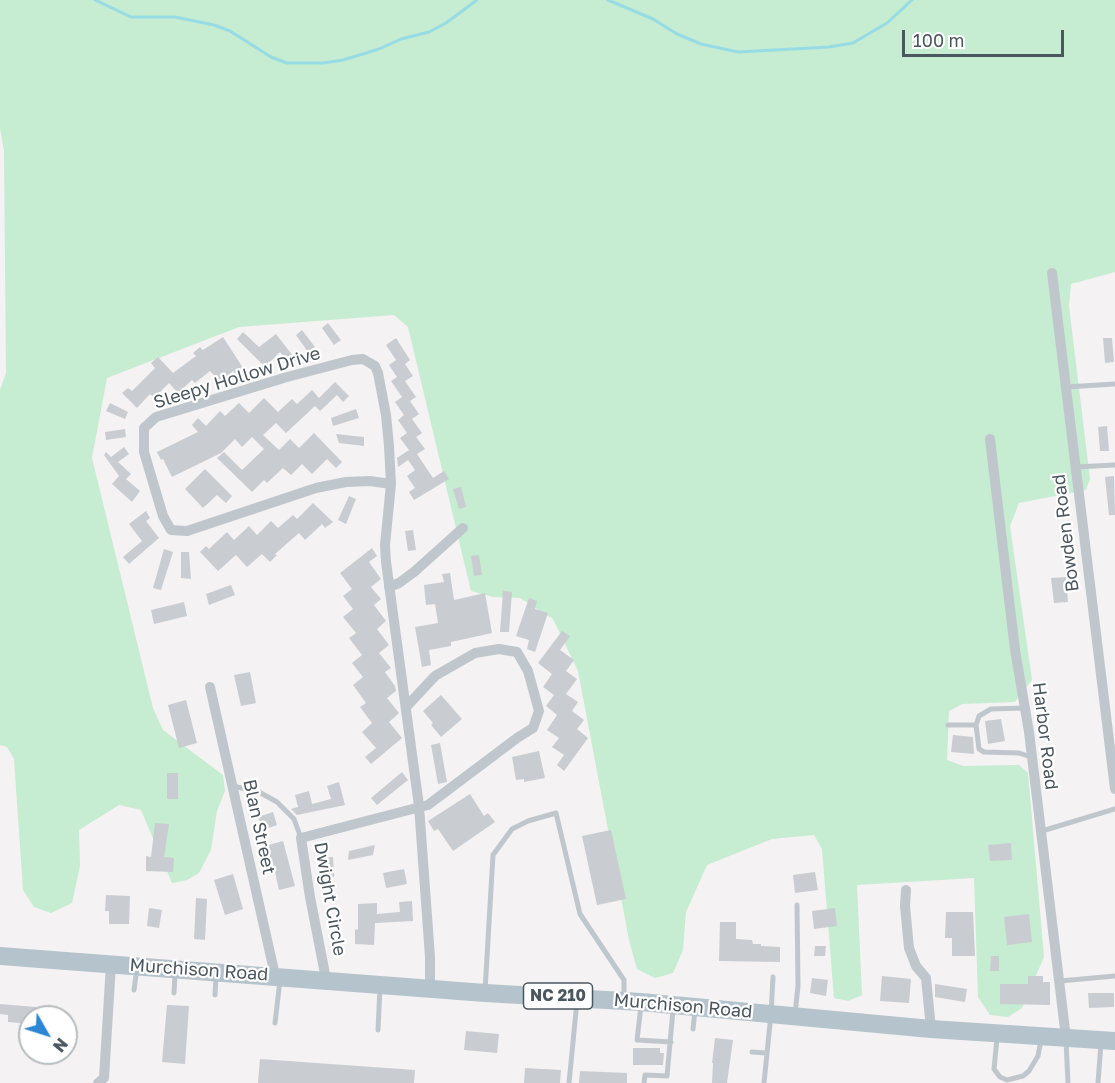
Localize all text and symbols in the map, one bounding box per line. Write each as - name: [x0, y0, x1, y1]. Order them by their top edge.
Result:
- scale bar: [905, 18, 1067, 56]
- text: 100 m: [913, 29, 964, 51]
- street label: Sleepy Hollow Drive: [151, 342, 323, 414]
- street label: Bowden Road: [1048, 473, 1084, 593]
- street label: Harbor Road: [1028, 681, 1062, 791]
- street label: Blan Street: [238, 777, 280, 877]
- street label: Dwight Circle: [309, 840, 351, 958]
- street label: Murchison Road: [129, 954, 269, 986]
- road number: NC 210: [524, 983, 592, 1009]
- street label: Murchison Road: [613, 989, 753, 1023]
- north arrow: [18, 1005, 78, 1065]
- text: N: [49, 1034, 72, 1056]

